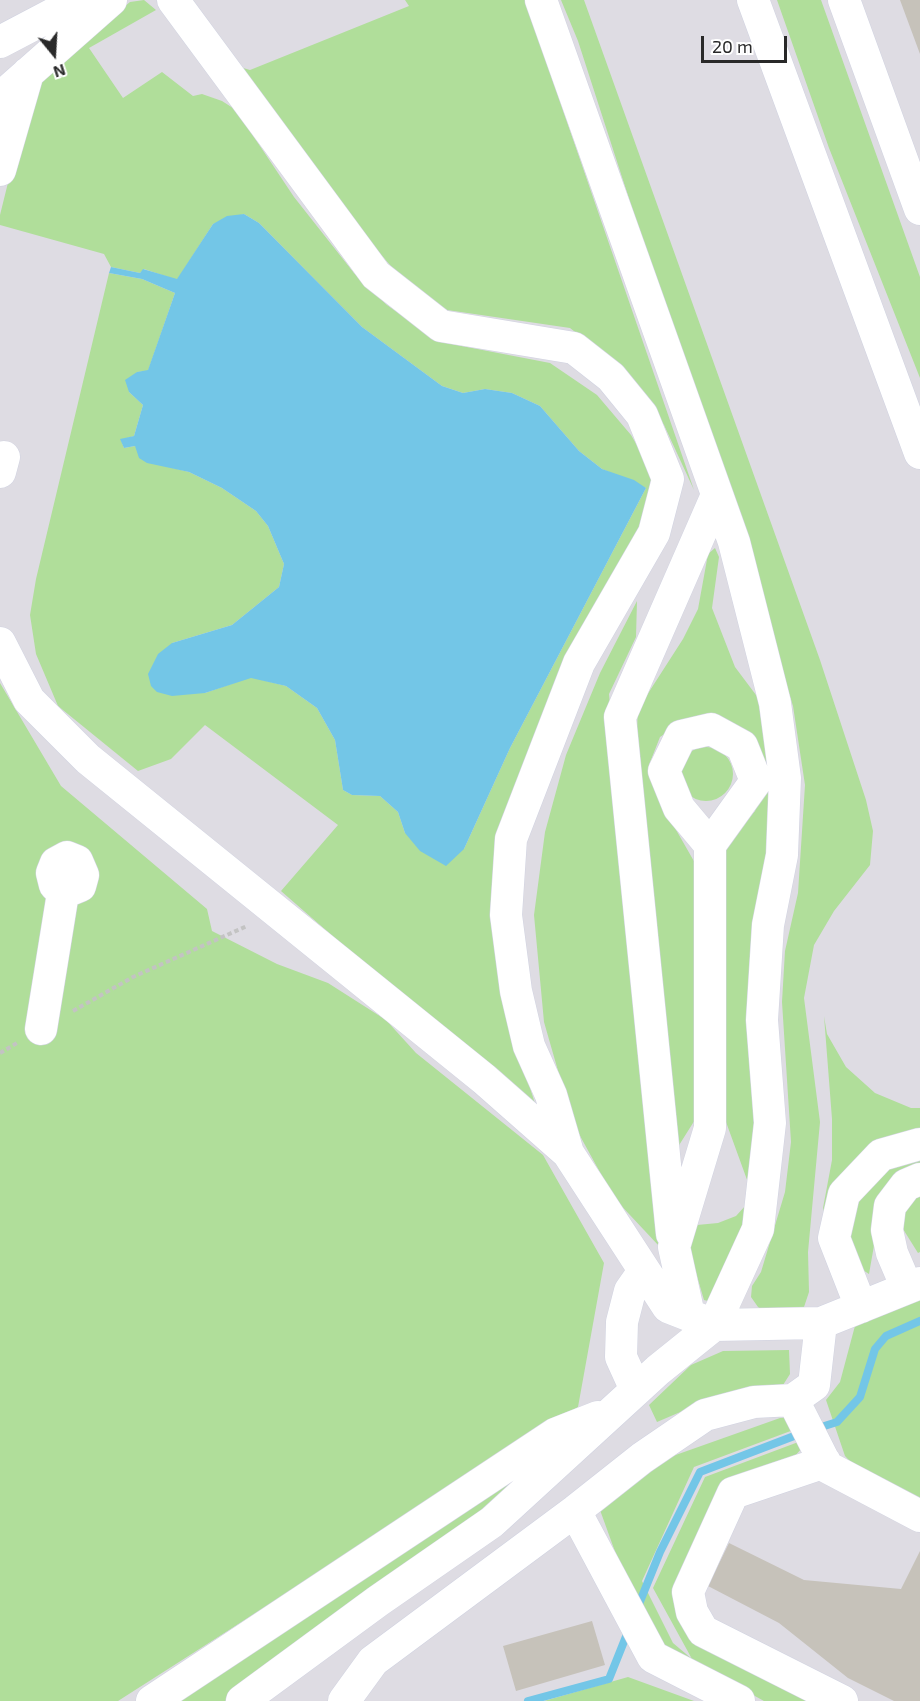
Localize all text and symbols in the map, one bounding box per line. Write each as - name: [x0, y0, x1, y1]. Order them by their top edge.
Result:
- north arrow: [24, 24, 84, 84]
- scale bar: [704, 24, 790, 62]
- text: 20 m: [712, 35, 753, 57]
- text: N: [51, 61, 68, 82]

